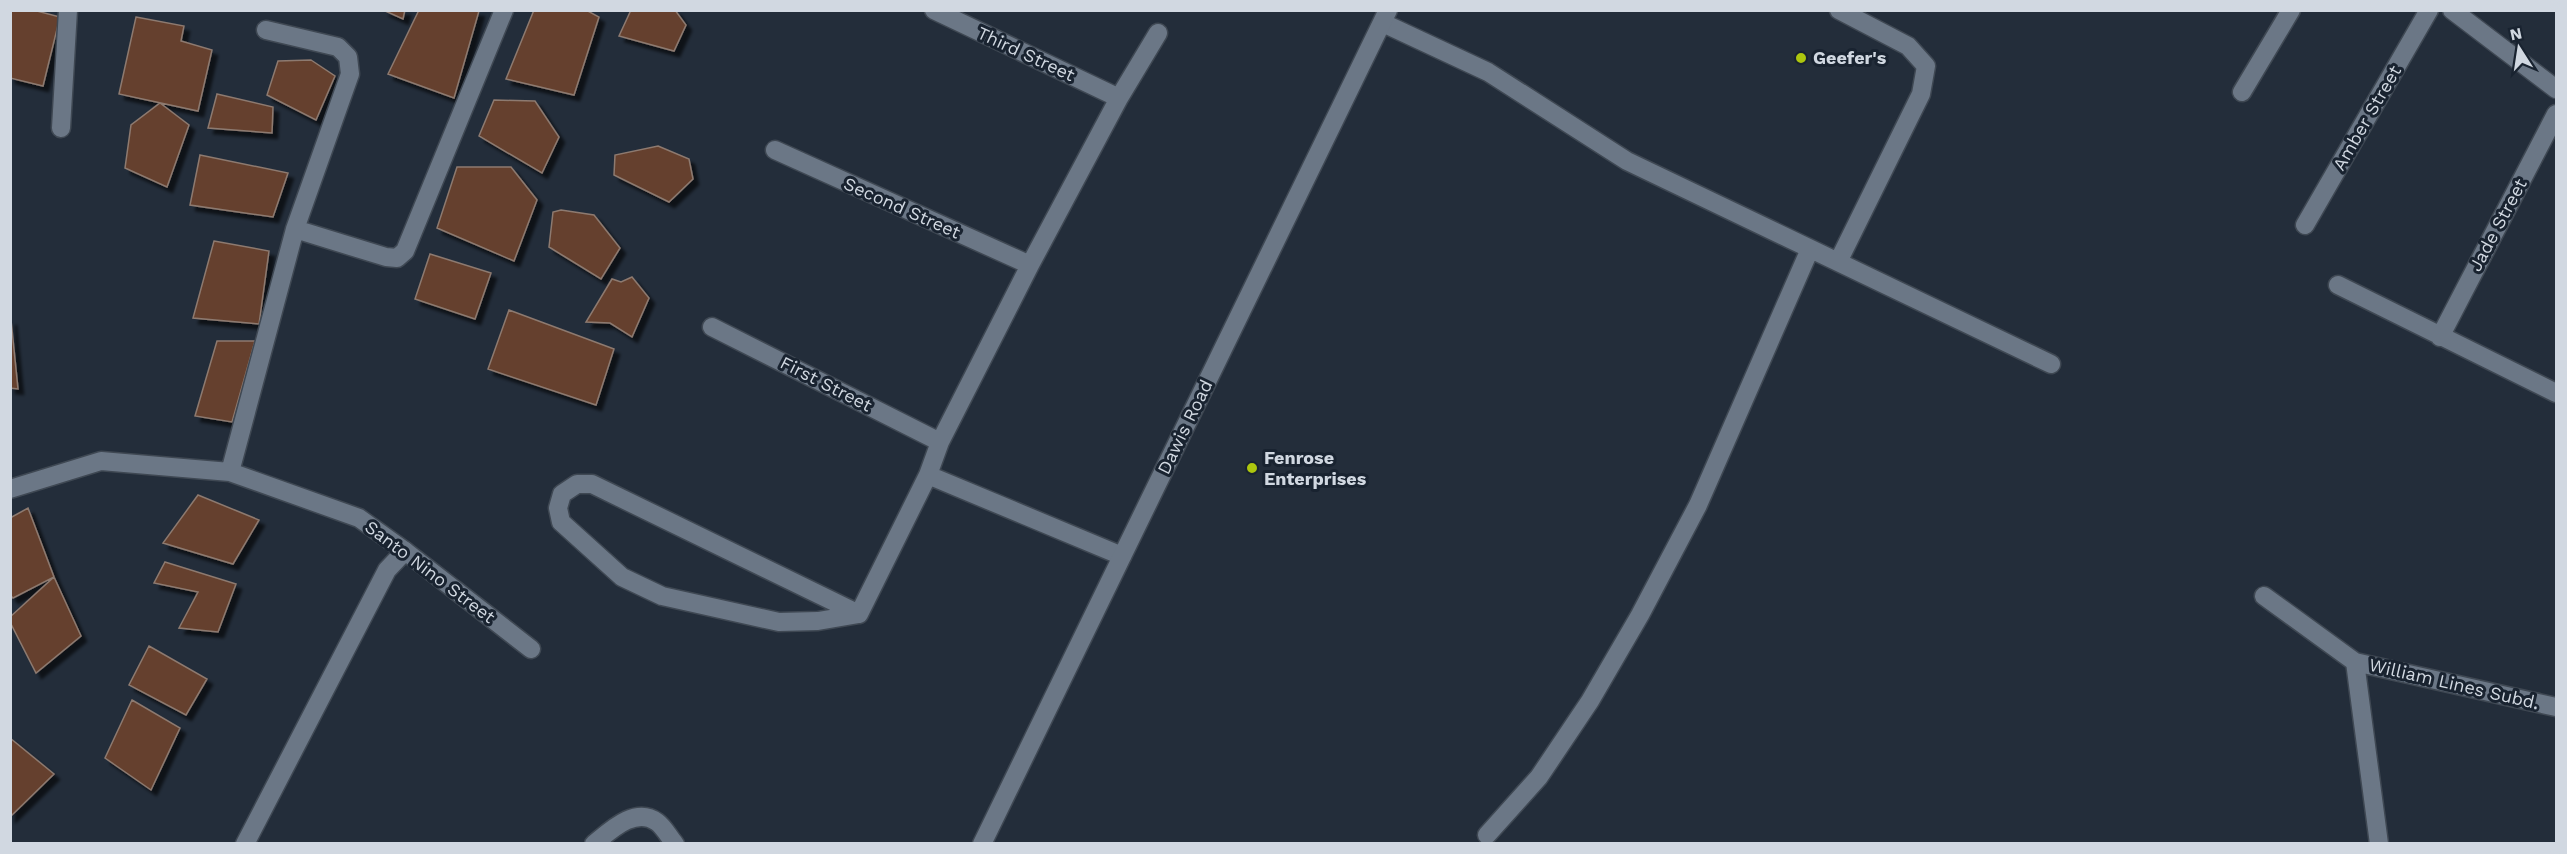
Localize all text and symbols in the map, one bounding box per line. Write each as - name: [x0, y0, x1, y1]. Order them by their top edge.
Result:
- north arrow: [2489, 18, 2549, 78]
- street label: Third Street: [974, 22, 1079, 85]
- text: N: [2508, 23, 2524, 44]
- place label: Geefer's: [1813, 47, 1887, 68]
- marker: Geefer's: [1794, 51, 1808, 65]
- street label: Amber Street: [2328, 61, 2405, 174]
- street label: Second Street: [841, 172, 964, 243]
- street label: Jade Street: [2464, 174, 2531, 275]
- street label: First Street: [777, 351, 876, 416]
- street label: Dawis Road: [1153, 376, 1216, 477]
- place label: Fenrose Enterprises: [1264, 447, 1367, 489]
- marker: Fenrose Enterprises: [1245, 461, 1259, 475]
- street label: Santo Nino Street: [361, 516, 500, 628]
- street label: William Lines Subd.: [2367, 654, 2541, 713]

